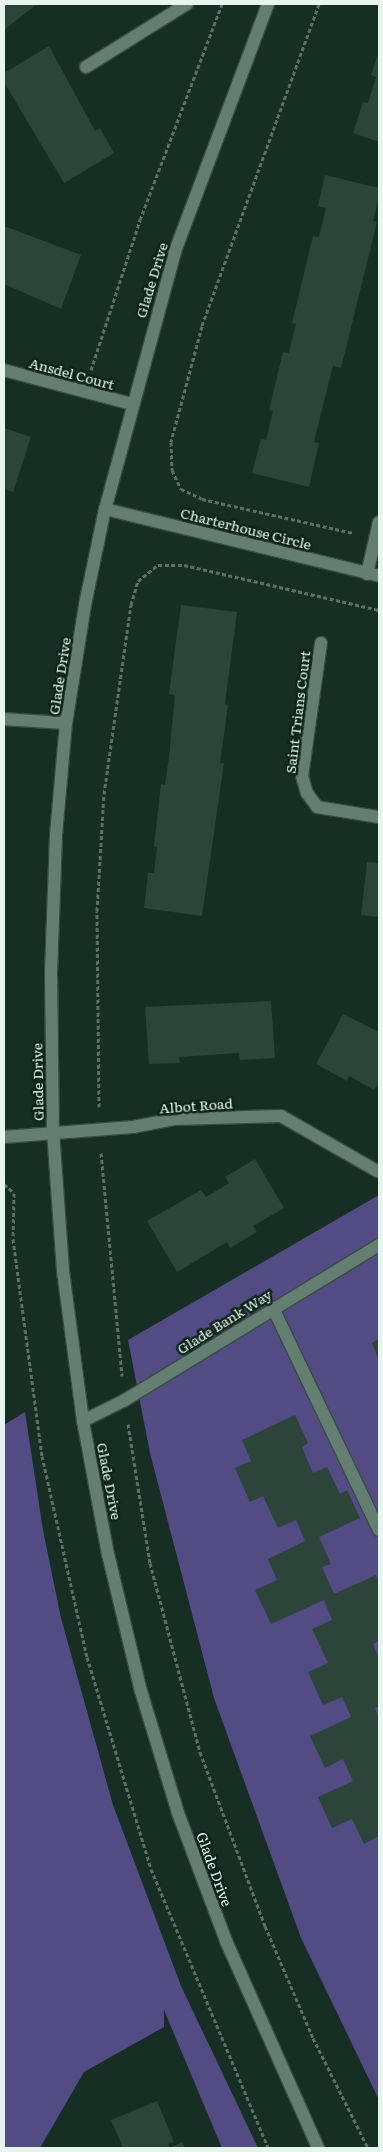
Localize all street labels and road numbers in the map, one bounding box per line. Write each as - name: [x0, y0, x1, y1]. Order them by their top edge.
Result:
- street label: Glade Drive: [132, 240, 170, 320]
- street label: Ansdel Court: [28, 354, 116, 392]
- street label: Charterhouse Circle: [179, 504, 313, 552]
- street label: Glade Drive: [45, 636, 73, 716]
- street label: Saint Trians Court: [281, 650, 313, 774]
- street label: Glade Drive: [28, 1043, 46, 1121]
- street label: Albot Road: [159, 1094, 233, 1116]
- street label: Glade Bank Way: [174, 1285, 274, 1357]
- street label: Glade Drive: [94, 1441, 126, 1521]
- street label: Glade Drive: [194, 1830, 236, 1908]

